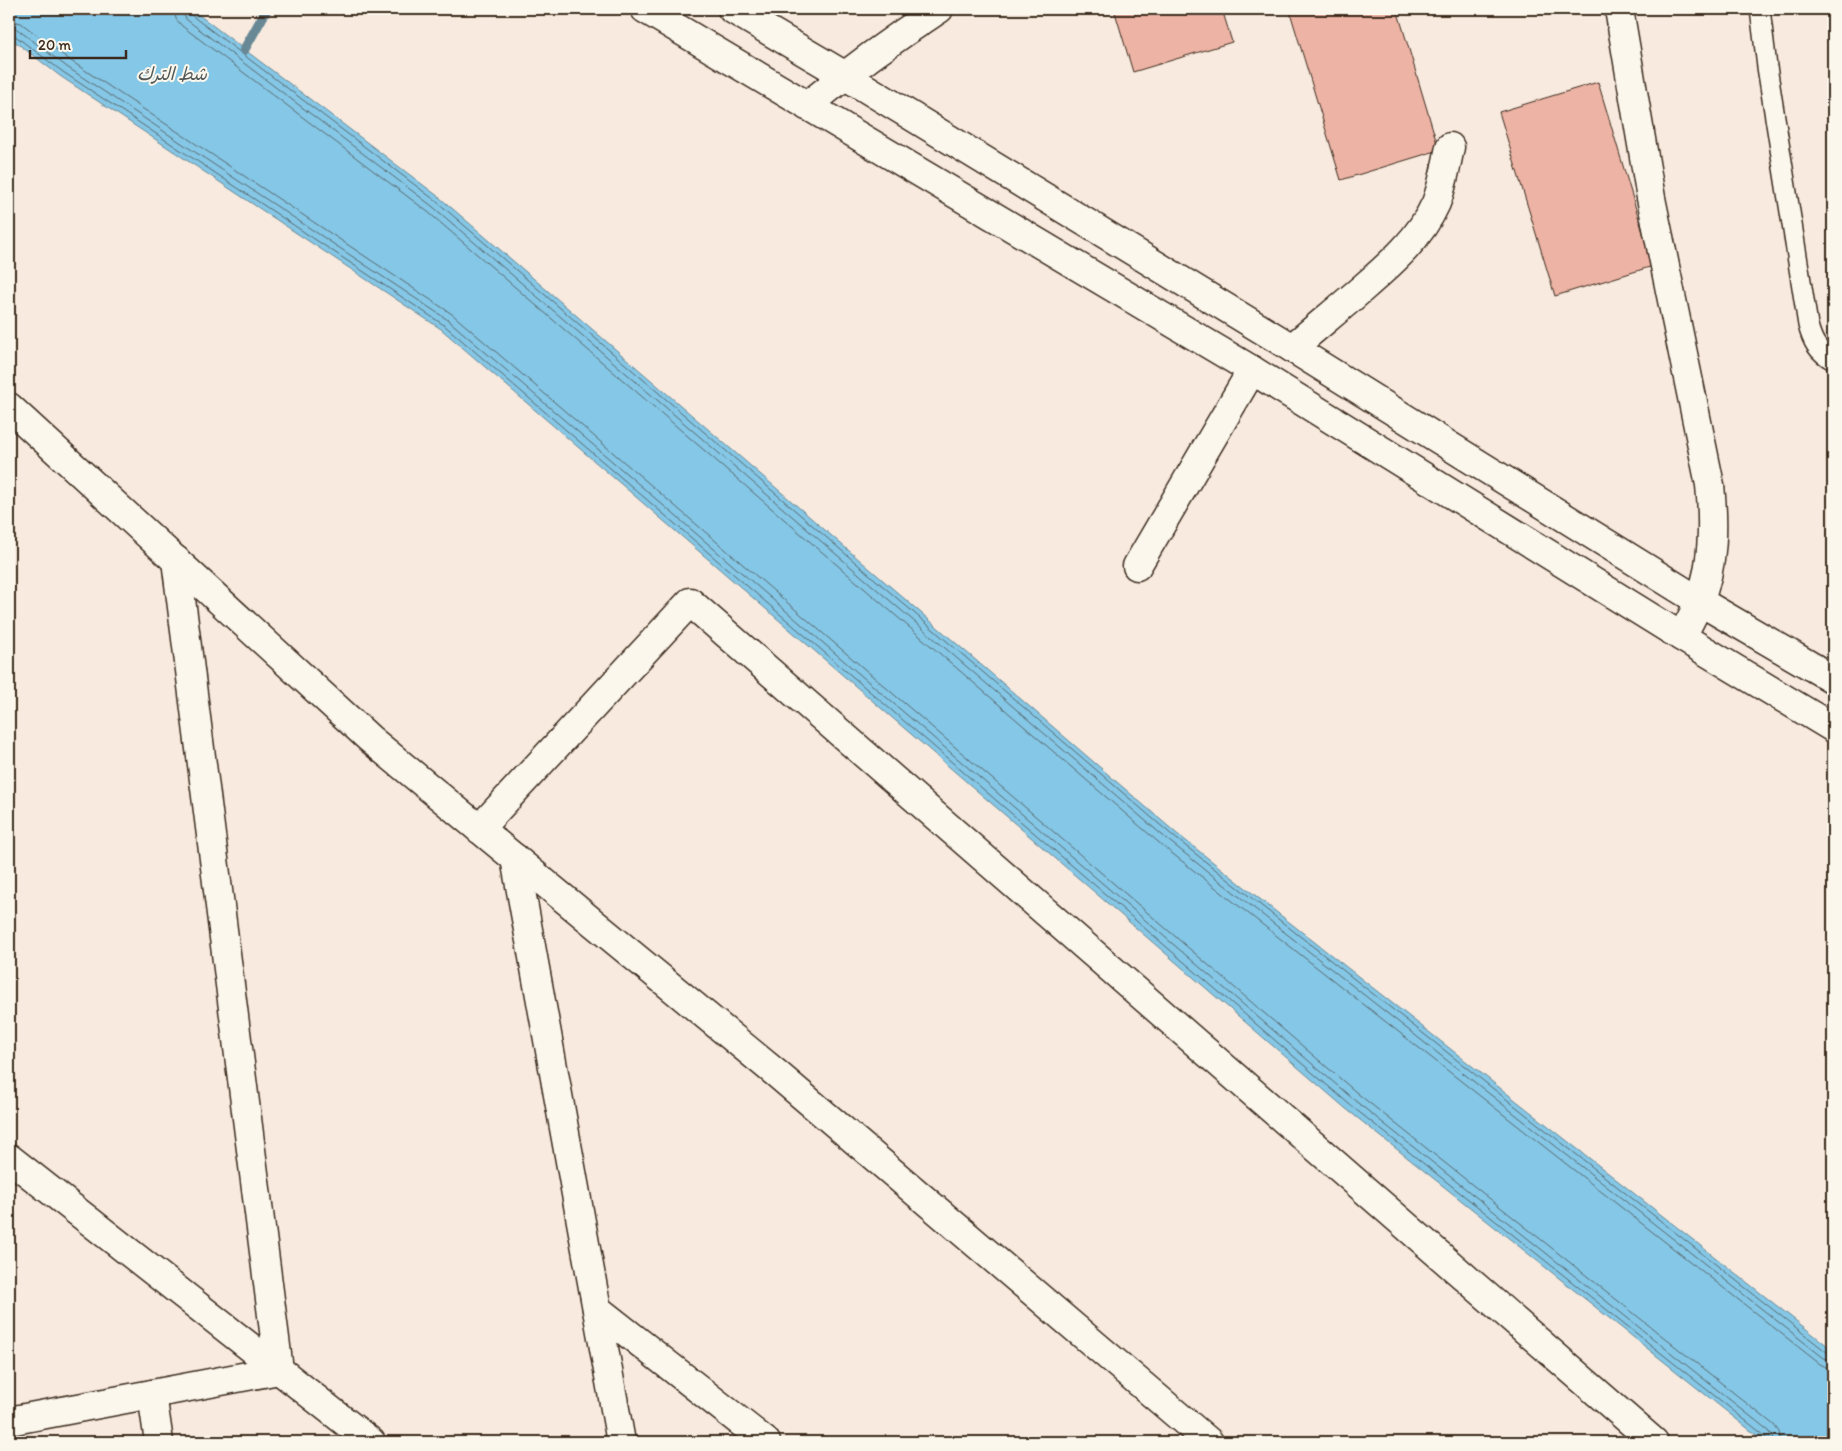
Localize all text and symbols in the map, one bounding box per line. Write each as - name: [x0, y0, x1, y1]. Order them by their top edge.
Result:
- scale bar: [30, 28, 126, 60]
- text: 20 m: [38, 36, 72, 54]
- water label: شط الترك: [137, 63, 208, 85]

